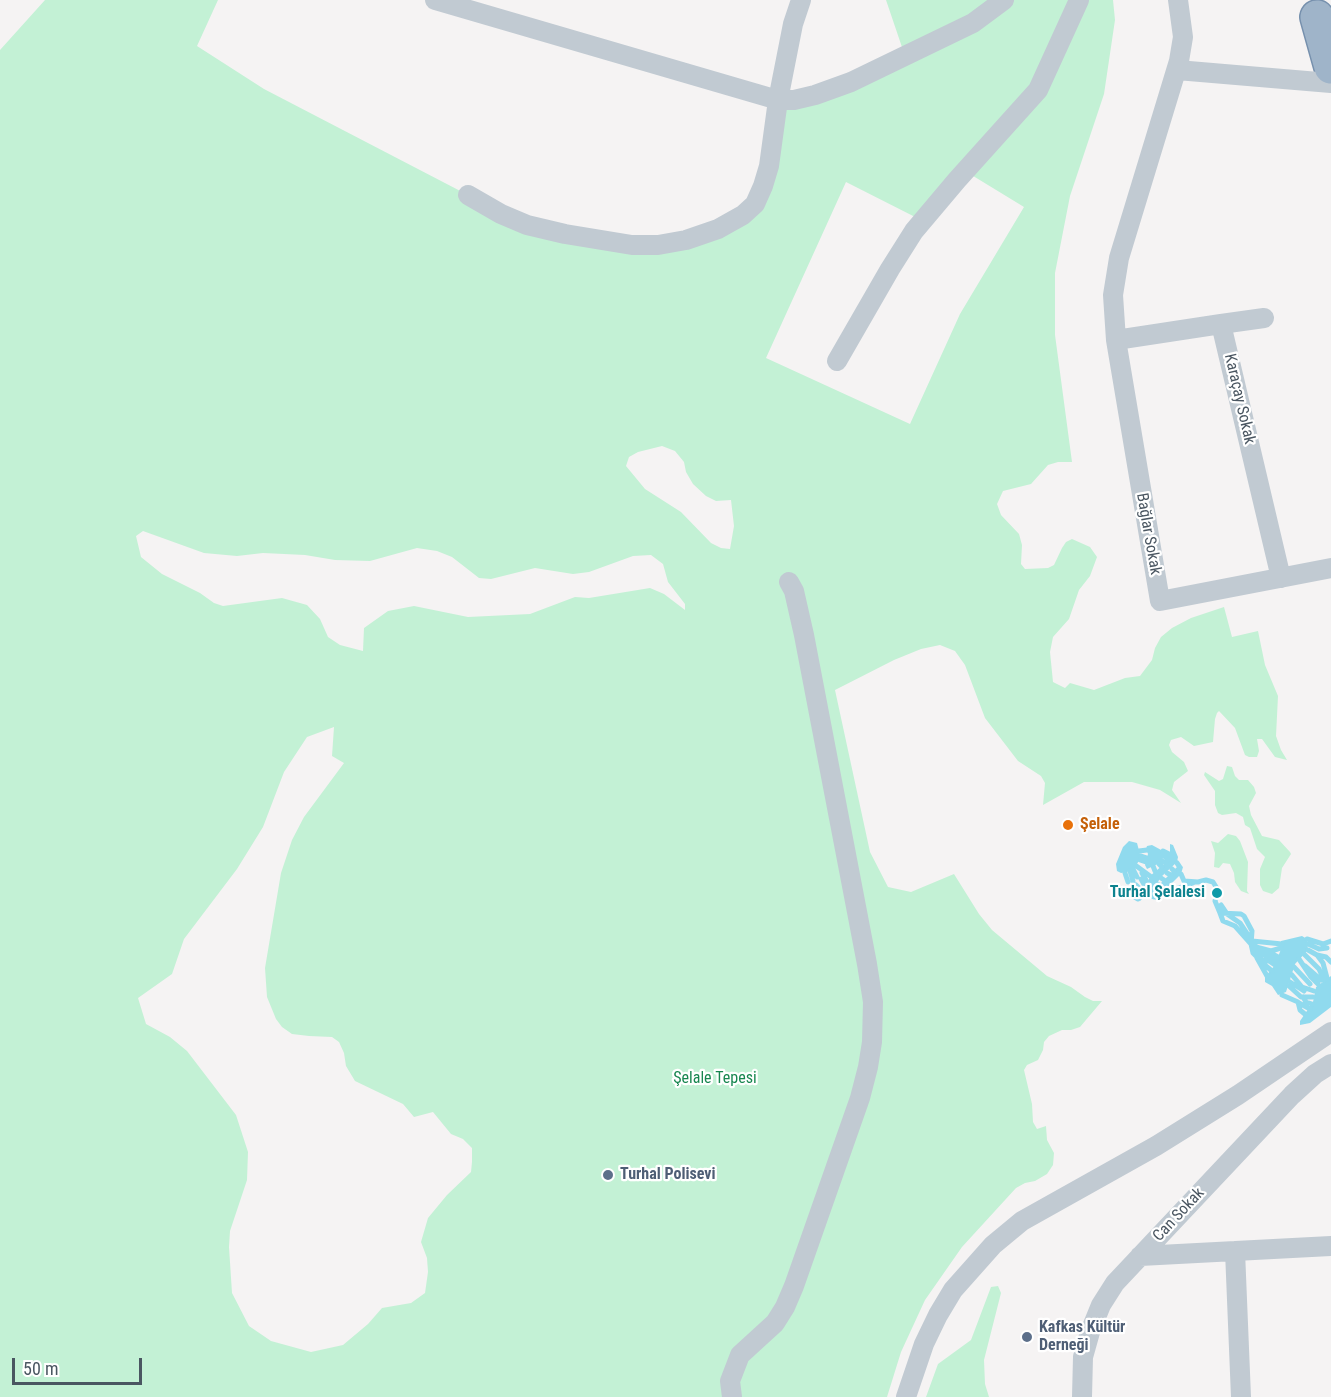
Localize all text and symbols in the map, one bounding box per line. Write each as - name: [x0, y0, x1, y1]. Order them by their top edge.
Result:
- street label: Karaçay Sokak: [1219, 352, 1259, 446]
- street label: Bağlar Sokak: [1131, 492, 1165, 576]
- place label: Şelale: [1080, 815, 1120, 835]
- marker: Şelale: [1061, 818, 1075, 832]
- place label: Turhal Şelalesi: [1110, 883, 1205, 903]
- marker: Turhal Şelalesi: [1210, 886, 1224, 900]
- park label: Şelale Tepesi: [673, 1069, 757, 1089]
- place label: Turhal Polisevi: [620, 1165, 716, 1185]
- marker: Turhal Polisevi: [601, 1168, 615, 1182]
- street label: Can Sokak: [1149, 1184, 1209, 1246]
- place label: Kafkas Kültür Derneği: [1039, 1318, 1125, 1356]
- marker: Kafkas Kültür Derneği: [1020, 1330, 1034, 1344]
- scale bar: [15, 1346, 146, 1384]
- text: 50 m: [23, 1358, 58, 1379]

